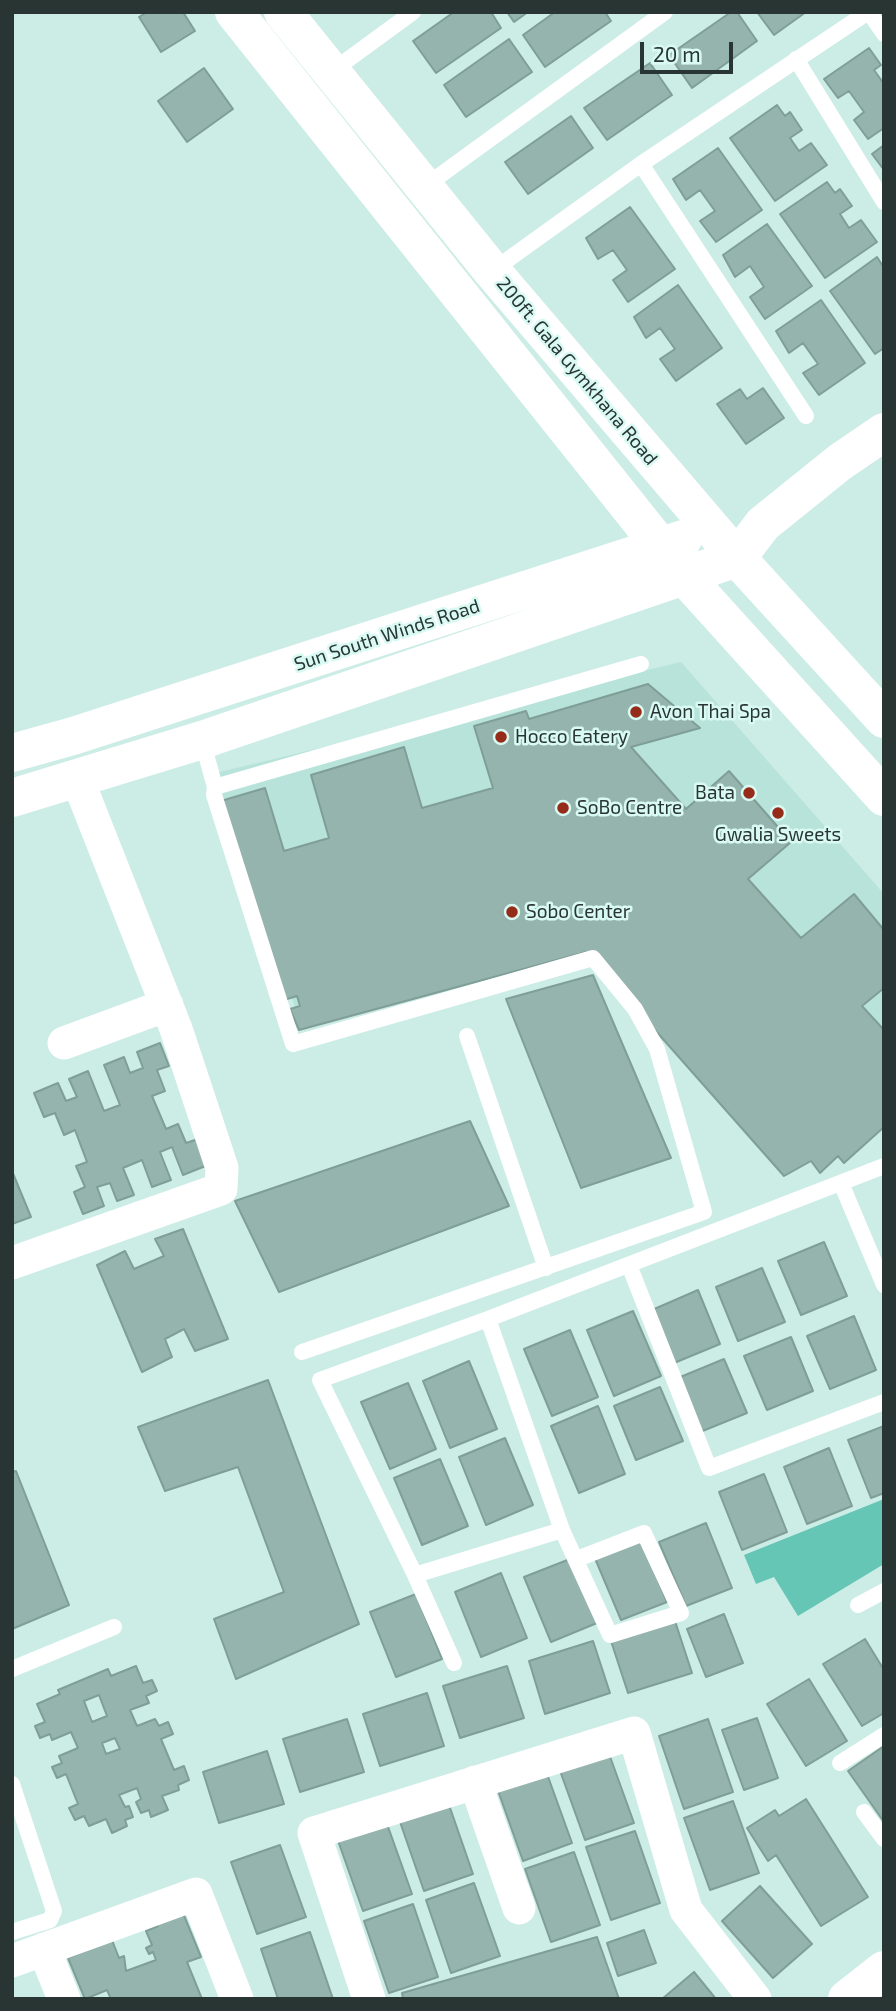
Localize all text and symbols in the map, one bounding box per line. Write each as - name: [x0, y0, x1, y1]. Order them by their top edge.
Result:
- scale bar: [644, 28, 737, 72]
- text: 20 m: [653, 41, 701, 66]
- street label: 200ft. Gala Gymkhana Road: [492, 272, 662, 470]
- street label: Sun South Winds Road: [291, 594, 483, 676]
- place label: Avon Thai Spa: [650, 701, 771, 723]
- marker: Avon Thai Spa: [628, 704, 644, 720]
- place label: Hocco Eatery: [515, 726, 628, 748]
- marker: Hocco Eatery: [493, 729, 509, 745]
- place label: Bata: [695, 782, 735, 804]
- marker: Bata: [741, 785, 757, 801]
- place label: SoBo Centre: [577, 797, 682, 819]
- marker: SoBo Centre: [555, 800, 571, 816]
- marker: Gwalia Sweets: [770, 805, 786, 821]
- place label: Gwalia Sweets: [715, 824, 841, 846]
- place label: Sobo Center: [526, 901, 630, 923]
- marker: Sobo Center: [504, 904, 520, 920]

